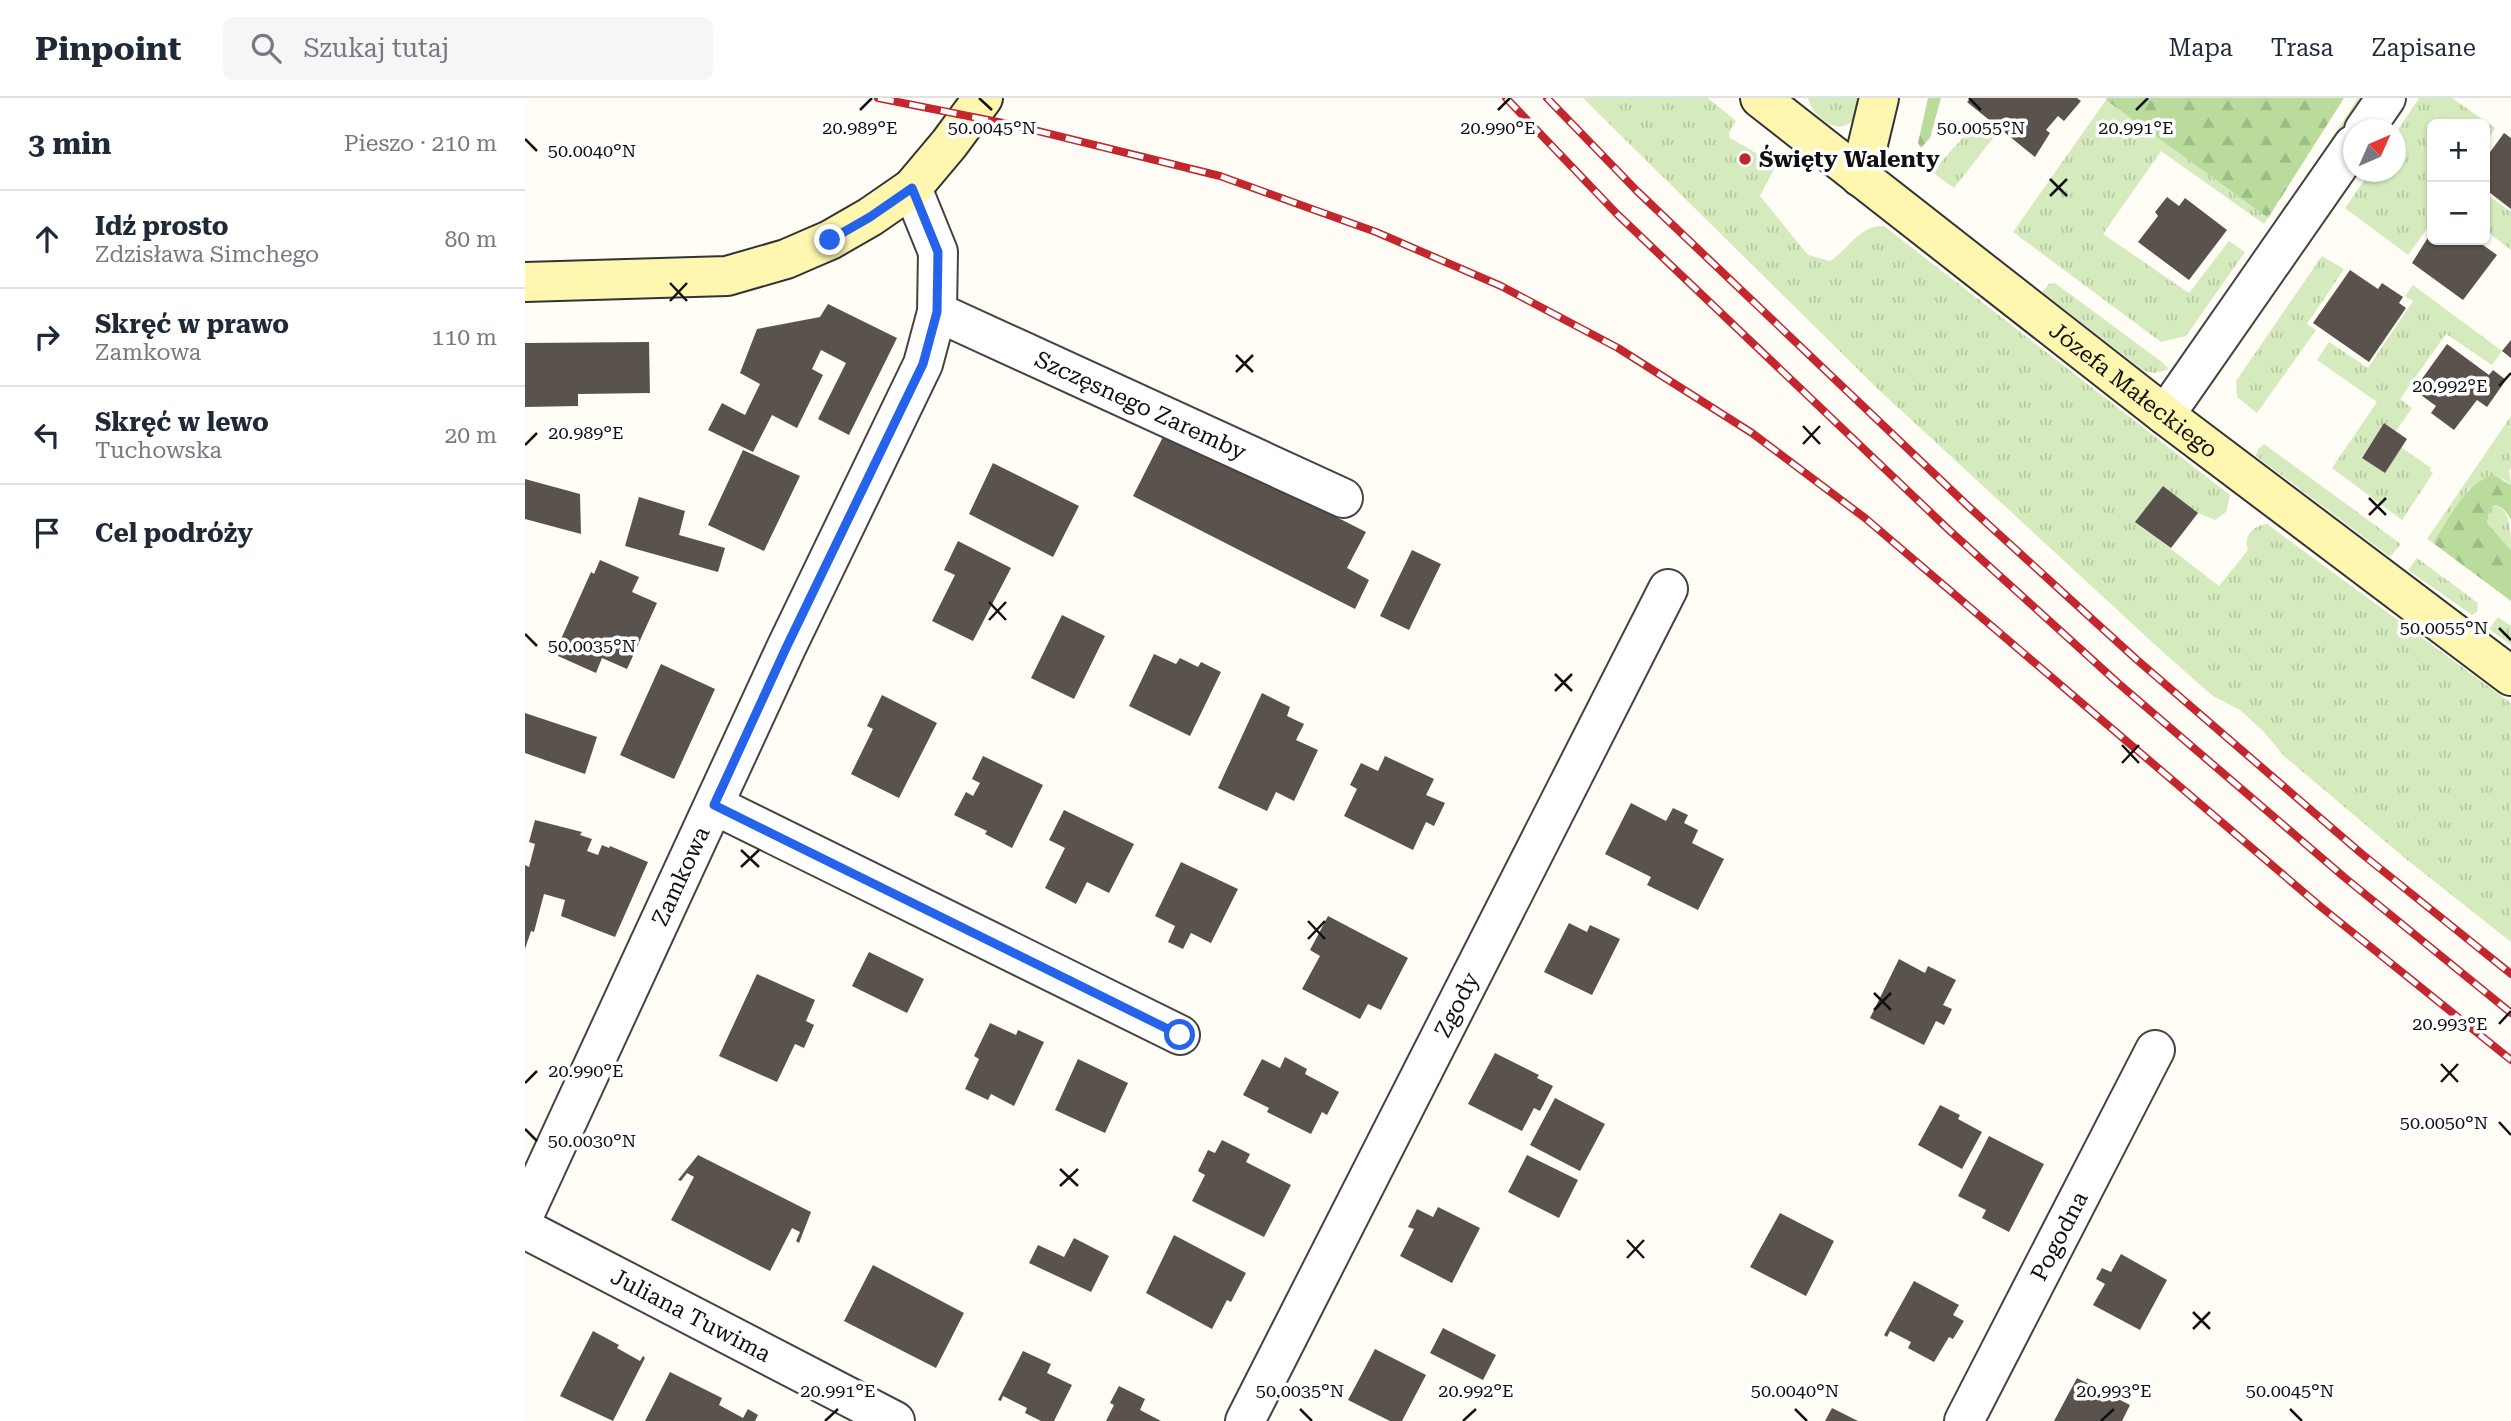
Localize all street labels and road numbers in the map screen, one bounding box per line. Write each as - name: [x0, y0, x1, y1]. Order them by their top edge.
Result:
- street label: Józefa Małeckiego: [2044, 316, 2223, 463]
- street label: Szczęsnego Zaremby: [1031, 345, 1251, 466]
- street label: Zamkowa: [646, 822, 715, 930]
- street label: Zgody: [1429, 967, 1485, 1042]
- street label: Pogodna: [2025, 1186, 2094, 1285]
- street label: Juliana Tuwima: [606, 1263, 776, 1368]

